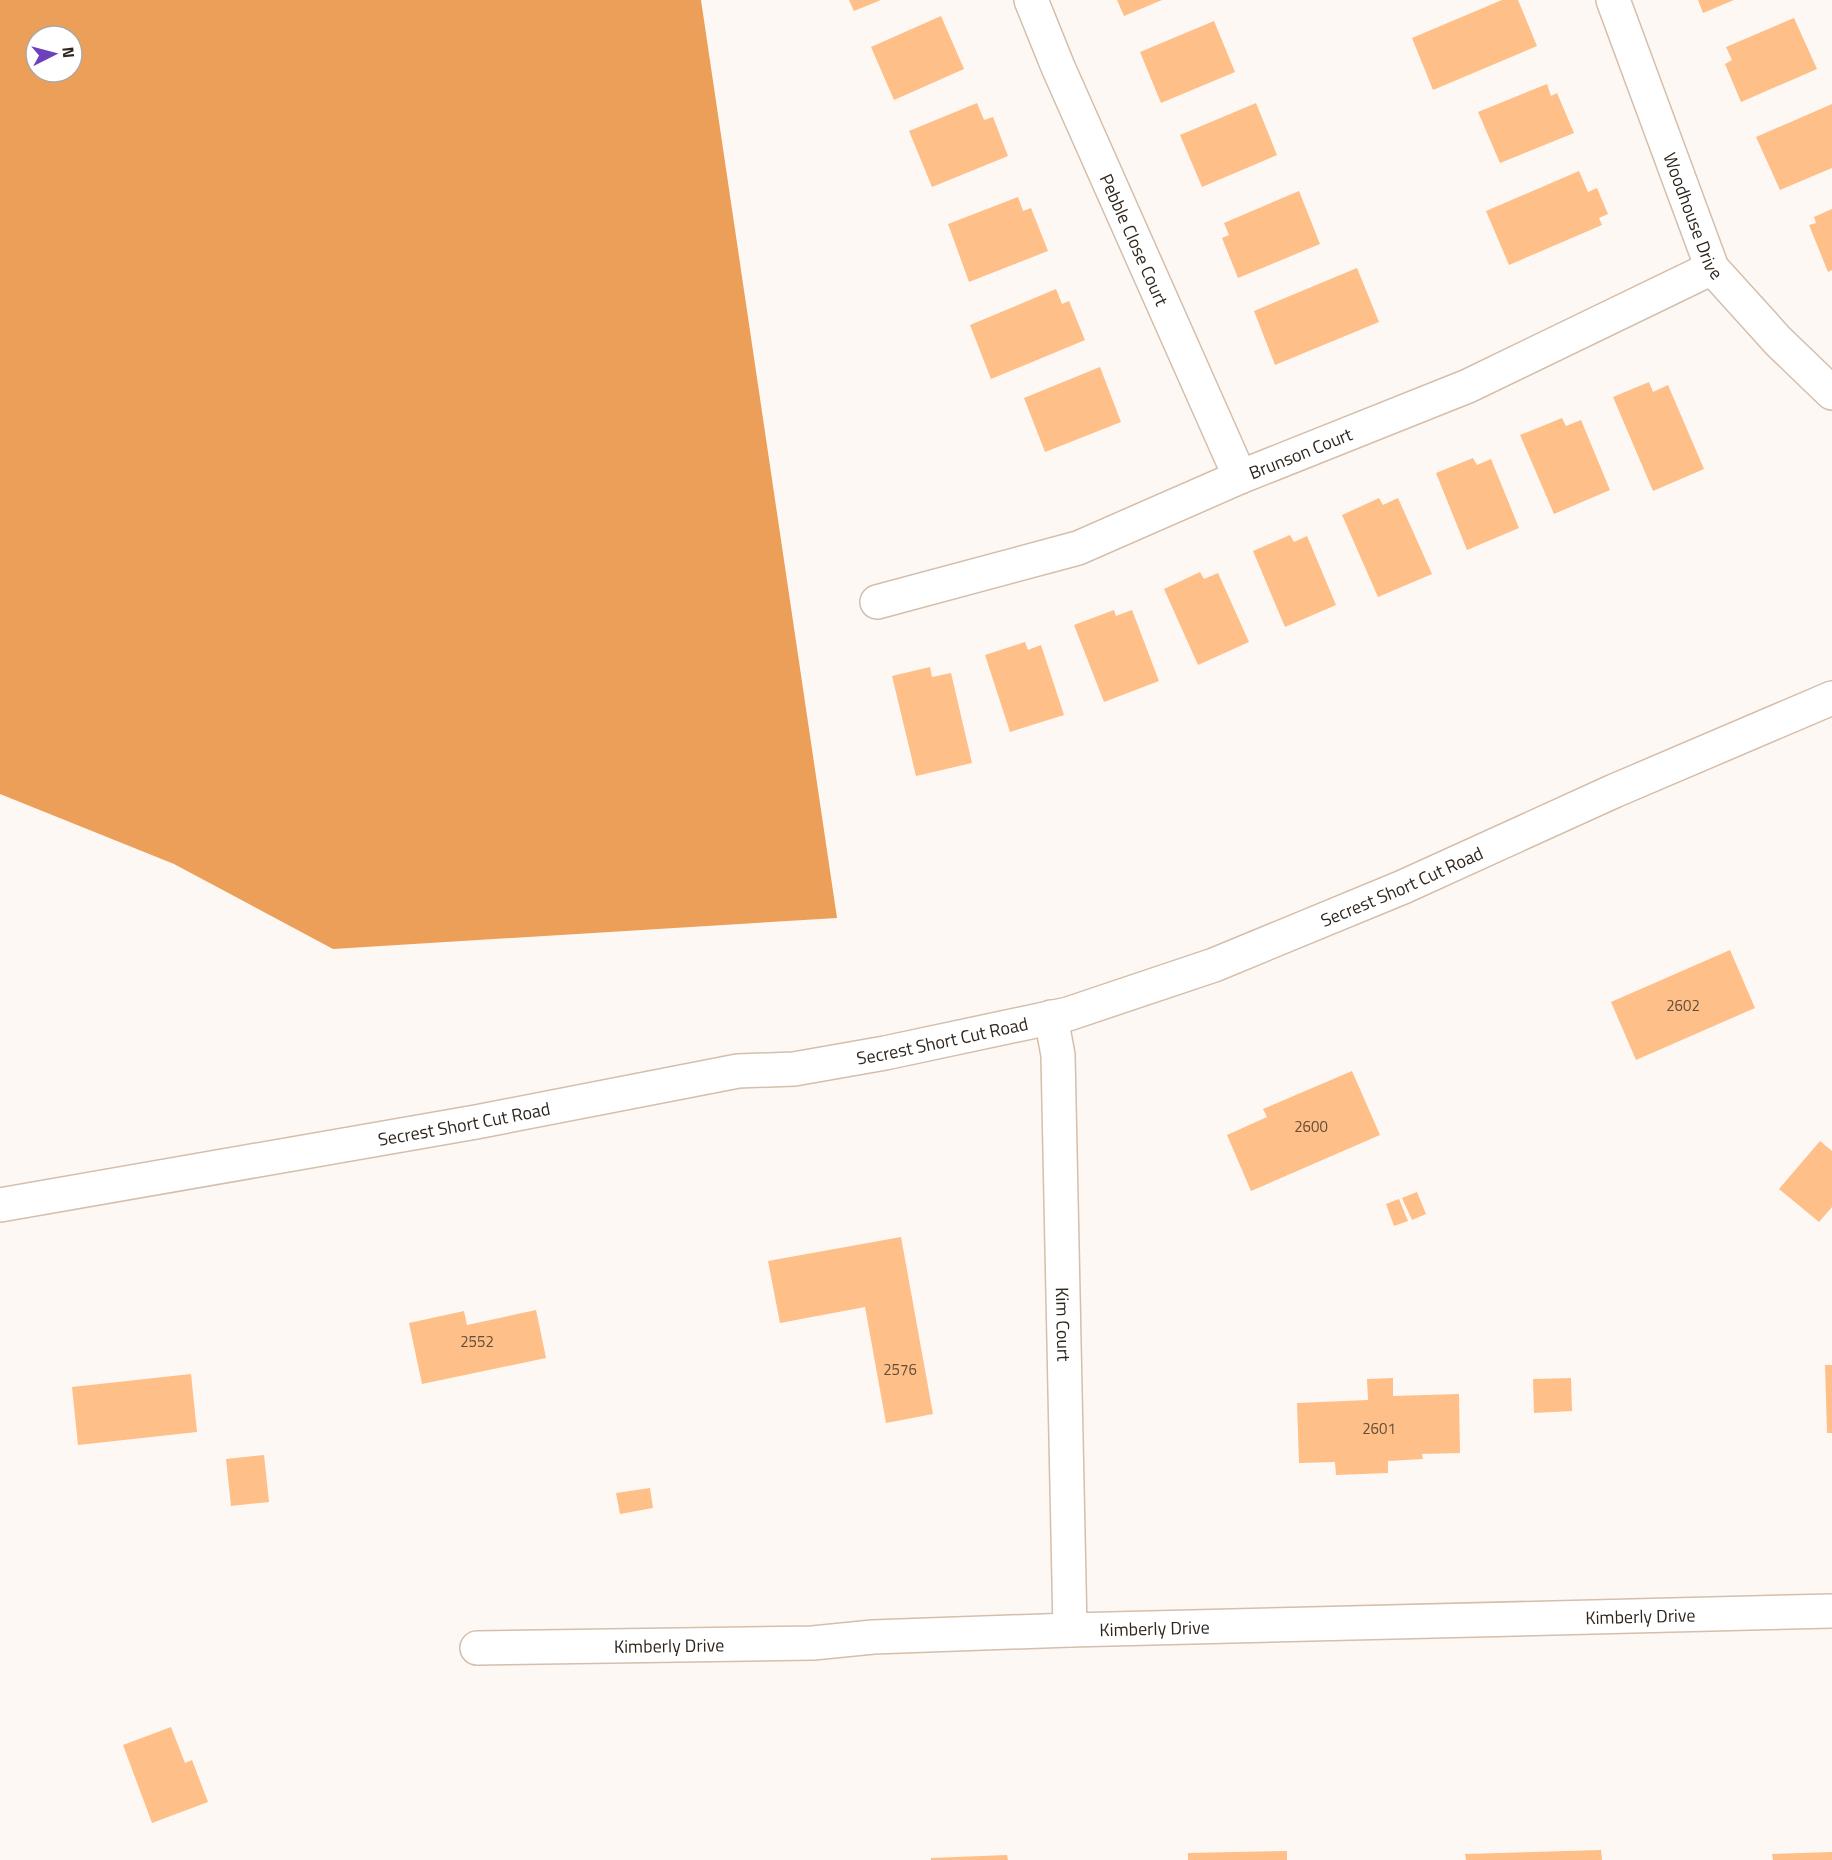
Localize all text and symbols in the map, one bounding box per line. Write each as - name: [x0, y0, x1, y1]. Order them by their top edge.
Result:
- north arrow: [24, 24, 84, 84]
- text: N: [56, 46, 81, 59]
- street label: Woodhouse Drive: [1657, 148, 1730, 285]
- street label: Pebble Close Court: [1093, 169, 1176, 311]
- street label: Brunson Court: [1245, 420, 1357, 486]
- street label: Secrest Short Cut Road: [1316, 839, 1487, 933]
- house number: 2602: [1666, 994, 1700, 1017]
- street label: Secrest Short Cut Road: [854, 1009, 1030, 1071]
- street label: Secrest Short Cut Road: [376, 1094, 552, 1152]
- house number: 2600: [1294, 1115, 1328, 1138]
- street label: Kim Court: [1049, 1287, 1078, 1362]
- house number: 2552: [460, 1330, 494, 1353]
- house number: 2576: [883, 1358, 917, 1381]
- house number: 2601: [1362, 1417, 1396, 1440]
- street label: Kimberly Drive: [1585, 1601, 1696, 1631]
- street label: Kimberly Drive: [1099, 1613, 1210, 1643]
- street label: Kimberly Drive: [614, 1631, 724, 1659]

